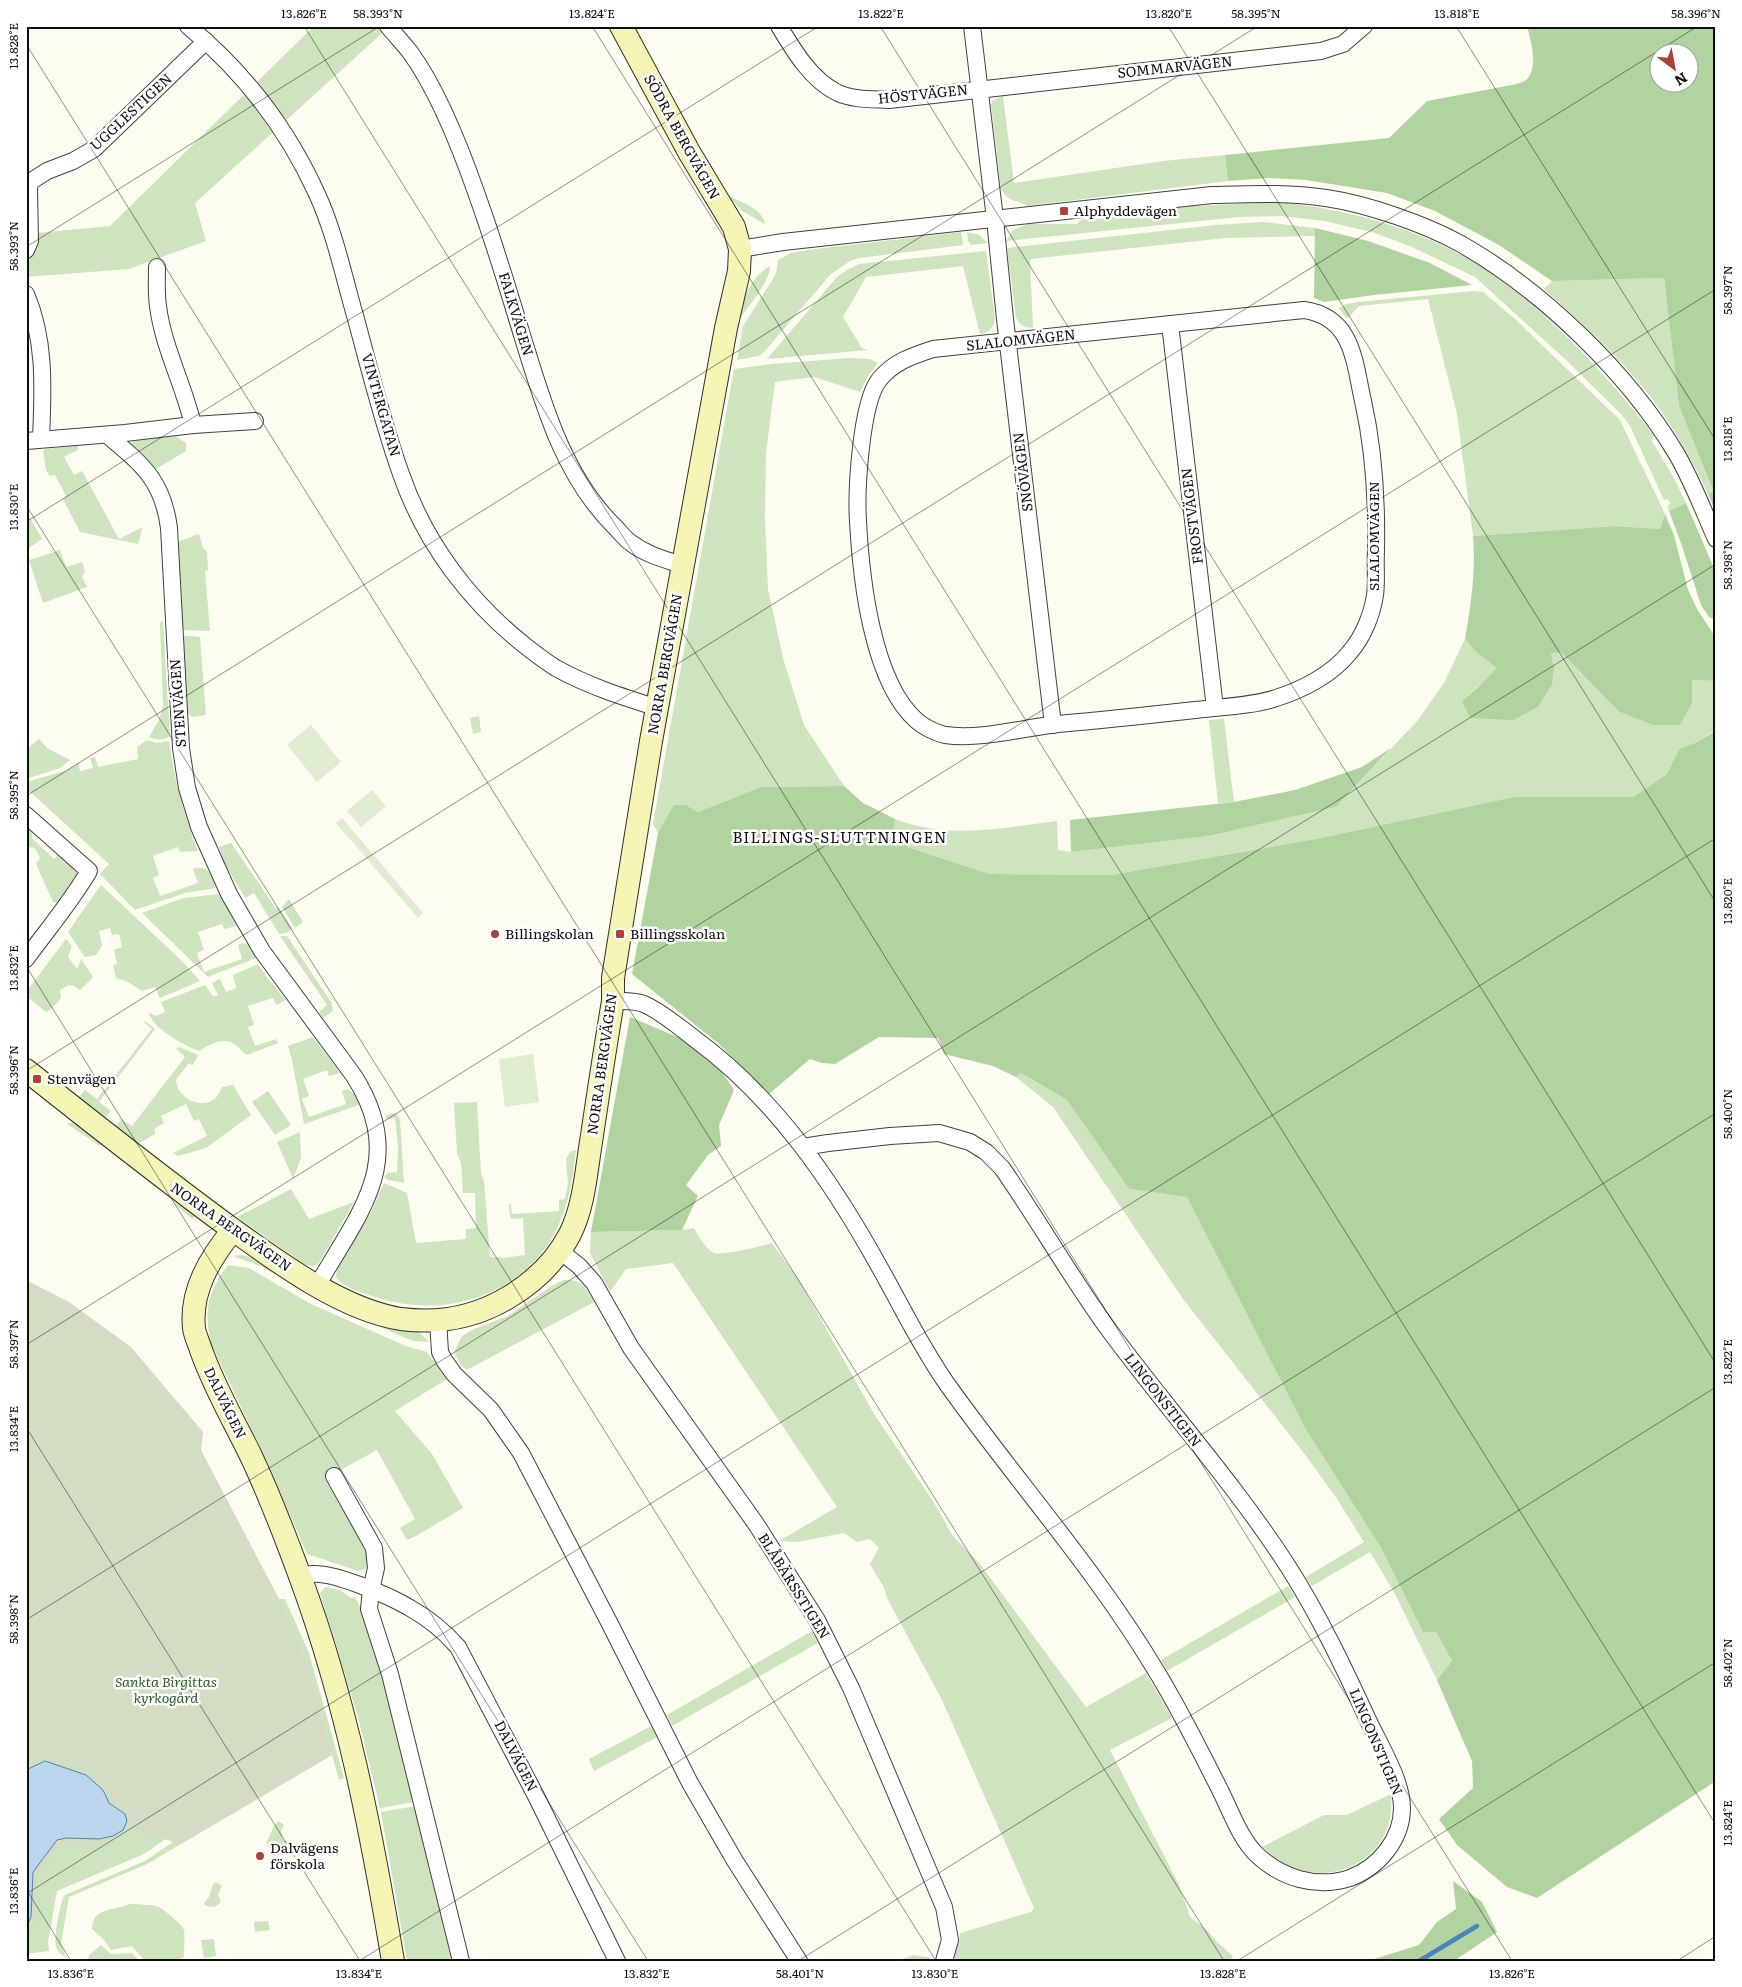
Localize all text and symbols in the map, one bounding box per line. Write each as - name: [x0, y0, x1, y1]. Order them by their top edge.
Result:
- text: 13.826°E: [281, 4, 327, 22]
- text: 58.393°N: [353, 4, 403, 22]
- text: 13.824°E: [569, 4, 615, 22]
- text: 13.822°E: [858, 4, 904, 22]
- text: 13.820°E: [1146, 4, 1193, 22]
- text: 58.395°N: [1231, 4, 1281, 22]
- text: 13.818°E: [1434, 4, 1480, 22]
- text: 58.396°N: [1671, 4, 1721, 22]
- text: 13.828°E: [4, 23, 22, 69]
- north arrow: [1650, 42, 1700, 92]
- street label: SOMMARVÄGEN: [1116, 50, 1233, 82]
- street label: UGGLESTIGEN: [85, 68, 176, 155]
- text: N: [1671, 68, 1692, 92]
- street label: SÖDRA BERGVÄGEN: [640, 70, 726, 203]
- street label: HÖSTVÄGEN: [877, 78, 969, 108]
- place label: Alphyddevägen: [1074, 200, 1177, 220]
- marker: Alphyddevägen: [1058, 205, 1070, 217]
- text: 58.393°N: [4, 221, 22, 271]
- text: 58.397°N: [1718, 265, 1736, 315]
- street label: FALKVÄGEN: [495, 269, 539, 358]
- street label: SLALOMVÄGEN: [965, 323, 1077, 355]
- street label: VINTERGATAN: [358, 351, 406, 459]
- text: 13.818°E: [1718, 416, 1736, 462]
- street label: SNÖVÄGEN: [1007, 431, 1037, 513]
- street label: FROSTVÄGEN: [1175, 467, 1207, 566]
- street label: SLALOMVÄGEN: [1363, 481, 1383, 591]
- text: 13.830°E: [4, 483, 22, 531]
- text: 58.398°N: [1718, 540, 1736, 590]
- street label: NORRA BERGVÄGEN: [642, 592, 686, 736]
- street label: STENVÄGEN: [164, 658, 190, 748]
- text: 58.395°N: [4, 770, 22, 820]
- district label: BILLINGS-SLUTTNINGEN: [732, 825, 948, 848]
- text: 13.820°E: [1718, 877, 1736, 924]
- place label: Billingskolan: [505, 923, 594, 943]
- place label: Billingsskolan: [630, 923, 725, 943]
- marker: Billingskolan: [489, 928, 501, 940]
- marker: Billingsskolan: [614, 928, 626, 940]
- text: 13.832°E: [4, 945, 22, 991]
- street label: NORRA BERGVÄGEN: [581, 992, 621, 1136]
- text: 58.396°N: [4, 1045, 22, 1095]
- place label: Stenvägen: [47, 1068, 116, 1088]
- marker: Stenvägen: [31, 1073, 43, 1085]
- text: 58.400°N: [1718, 1089, 1736, 1139]
- street label: NORRA BERGVÄGEN: [167, 1177, 296, 1275]
- text: 58.397°N: [4, 1319, 22, 1369]
- text: 13.822°E: [1718, 1339, 1736, 1385]
- street label: LINGONSTIGEN: [1121, 1348, 1207, 1451]
- street label: DALVÄGEN: [200, 1363, 252, 1442]
- text: 13.834°E: [4, 1405, 22, 1452]
- street label: BLÅBÄRSSTIGEN: [754, 1529, 836, 1642]
- text: 58.398°N: [4, 1594, 22, 1644]
- text: 58.402°N: [1718, 1638, 1736, 1688]
- park label: Sankta Birgittas kyrkogård: [115, 1671, 217, 1707]
- street label: LINGONSTIGEN: [1345, 1685, 1408, 1798]
- street label: DALVÄGEN: [490, 1716, 543, 1795]
- text: 13.824°E: [1718, 1800, 1736, 1846]
- place label: Dalvägens förskola: [270, 1837, 338, 1873]
- marker: Dalvägens förskola: [254, 1850, 266, 1862]
- text: 13.836°E: [4, 1867, 22, 1914]
- text: 13.836°E: [48, 1964, 95, 1982]
- text: 13.834°E: [336, 1964, 383, 1982]
- text: 13.832°E: [624, 1964, 670, 1982]
- text: 58.401°N: [776, 1964, 824, 1982]
- text: 13.830°E: [911, 1964, 959, 1982]
- text: 13.828°E: [1200, 1964, 1246, 1982]
- text: 13.826°E: [1489, 1964, 1535, 1982]

